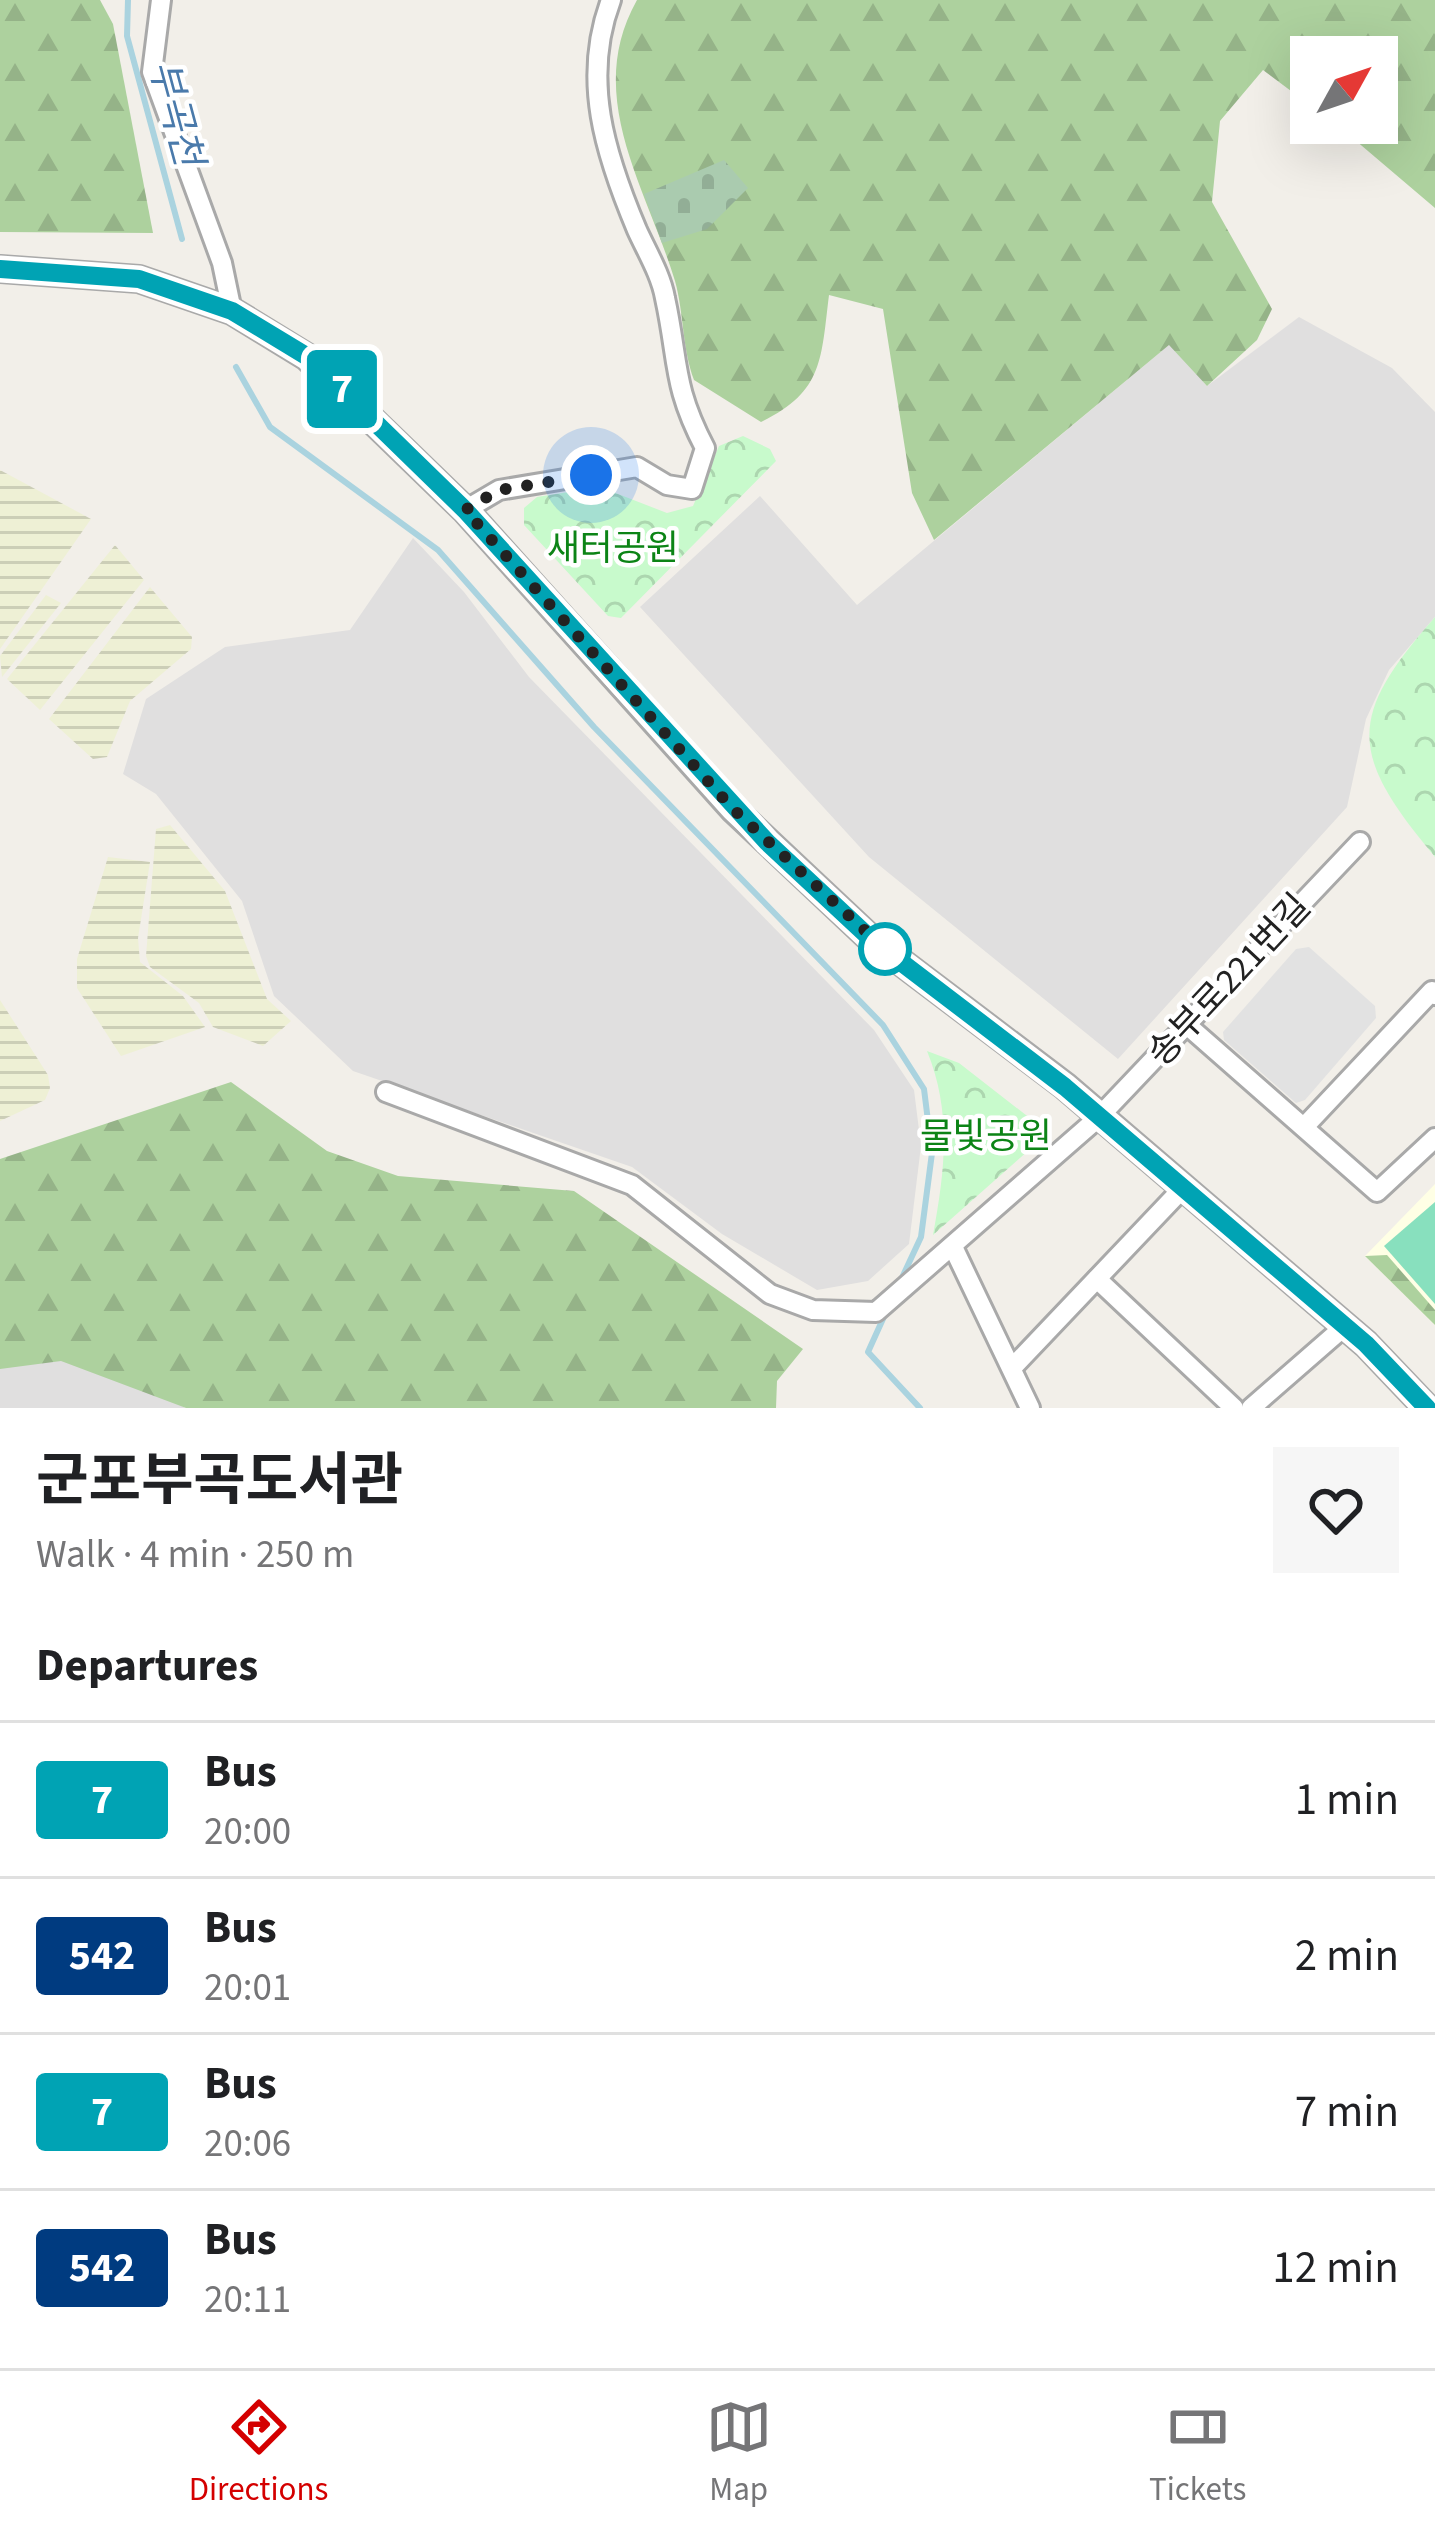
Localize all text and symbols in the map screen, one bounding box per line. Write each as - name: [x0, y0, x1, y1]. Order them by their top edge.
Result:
- north arrow: [1290, 36, 1398, 144]
- map controls: [1290, 36, 1398, 144]
- water label: 부곡천: [134, 54, 217, 176]
- line badge: 7: [303, 350, 381, 428]
- text: 7: [331, 359, 353, 419]
- your location: [561, 445, 621, 505]
- park label: 새터공원: [547, 523, 679, 574]
- street label: 송부로221번길: [1136, 882, 1322, 1078]
- unlabelled marker: [860, 924, 910, 974]
- park label: 물빛공원: [920, 1111, 1052, 1162]
- text: 군포부곡도서관: [36, 1441, 403, 1522]
- button: heart: [1273, 1447, 1399, 1573]
- text: Walk · 4 min · 250 m: [36, 1527, 354, 1583]
- text: Departures: [36, 1634, 258, 1698]
- text: Bus: [204, 1740, 277, 1804]
- text: 1 min: [1295, 1768, 1399, 1832]
- text: 7: [91, 1770, 113, 1830]
- text: 20:00: [204, 1804, 291, 1860]
- text: Bus: [204, 1896, 277, 1960]
- text: 2 min: [1295, 1924, 1399, 1988]
- text: 542: [69, 1926, 135, 1986]
- text: 20:01: [204, 1960, 291, 2016]
- text: Bus: [204, 2052, 277, 2116]
- text: 7 min: [1295, 2080, 1399, 2144]
- text: 7: [91, 2082, 113, 2142]
- text: 20:06: [204, 2116, 291, 2172]
- text: Bus: [204, 2208, 277, 2272]
- text: 12 min: [1272, 2236, 1399, 2300]
- text: 542: [69, 2238, 135, 2298]
- text: 20:11: [204, 2272, 291, 2328]
- tab: Directions: [189, 2394, 328, 2513]
- tab: Map: [706, 2394, 772, 2513]
- tab: Tickets: [1149, 2394, 1246, 2513]

